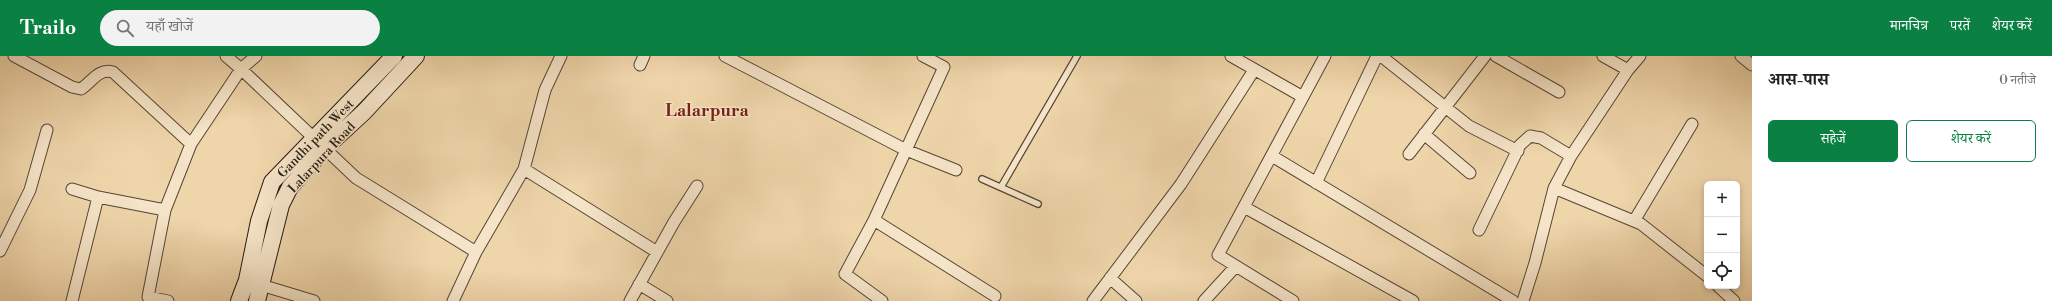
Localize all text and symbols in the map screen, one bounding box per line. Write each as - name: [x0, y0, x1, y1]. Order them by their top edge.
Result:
- search box: [100, 10, 380, 46]
- text: Trailo: [20, 16, 76, 40]
- icon: search: [114, 17, 136, 39]
- text: यहाँ खोजें: [146, 17, 193, 36]
- text: मानचित्र: [1890, 17, 1928, 35]
- text: परतें: [1950, 17, 1970, 35]
- text: शेयर करें: [1992, 17, 2032, 35]
- text: आस-पास: [1768, 69, 1829, 91]
- text: 0 नतीजे: [1999, 72, 2036, 88]
- street label: Gandhi path West: [274, 96, 358, 181]
- district label: Lalarpura: [665, 100, 749, 122]
- street label: Lalarpura Road: [285, 118, 359, 197]
- button: सहेजें: [1768, 120, 1898, 162]
- button: शेयर करें: [1906, 120, 2036, 162]
- map controls: [1704, 181, 1740, 289]
- button: +: [1704, 181, 1740, 217]
- button: −: [1704, 217, 1740, 253]
- button: locate: [1704, 253, 1740, 289]

